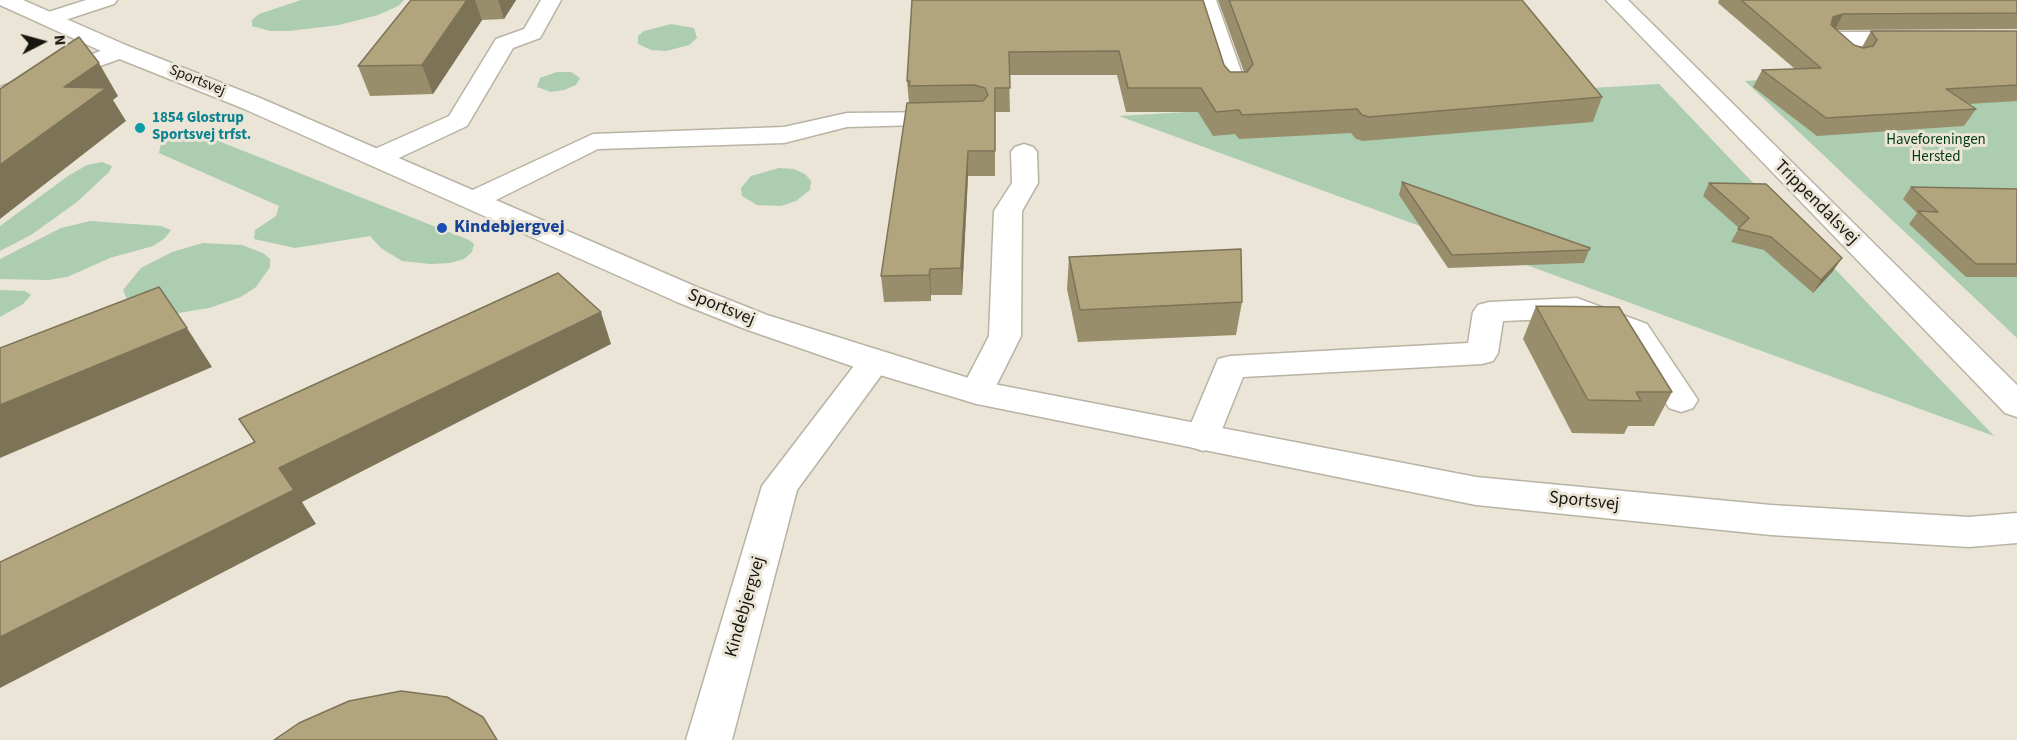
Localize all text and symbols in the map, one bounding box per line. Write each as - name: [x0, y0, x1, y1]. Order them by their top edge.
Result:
- north arrow: [12, 12, 72, 72]
- text: N: [48, 34, 71, 47]
- street label: Sportsvej: [166, 62, 228, 100]
- place label: 1854 Glostrup Sportsvej trfst.: [152, 110, 251, 145]
- marker: 1854 Glostrup Sportsvej trfst.: [133, 121, 147, 135]
- park label: Haveforeningen Hersted: [1886, 132, 1986, 167]
- street label: Trippendalsvej: [1769, 156, 1863, 250]
- place label: Kindebjergvej: [454, 217, 565, 239]
- marker: Kindebjergvej: [435, 221, 449, 235]
- street label: Sportsvej: [684, 285, 758, 331]
- street label: Sportsvej: [1548, 488, 1620, 516]
- street label: Kindebjergvej: [721, 554, 771, 660]

